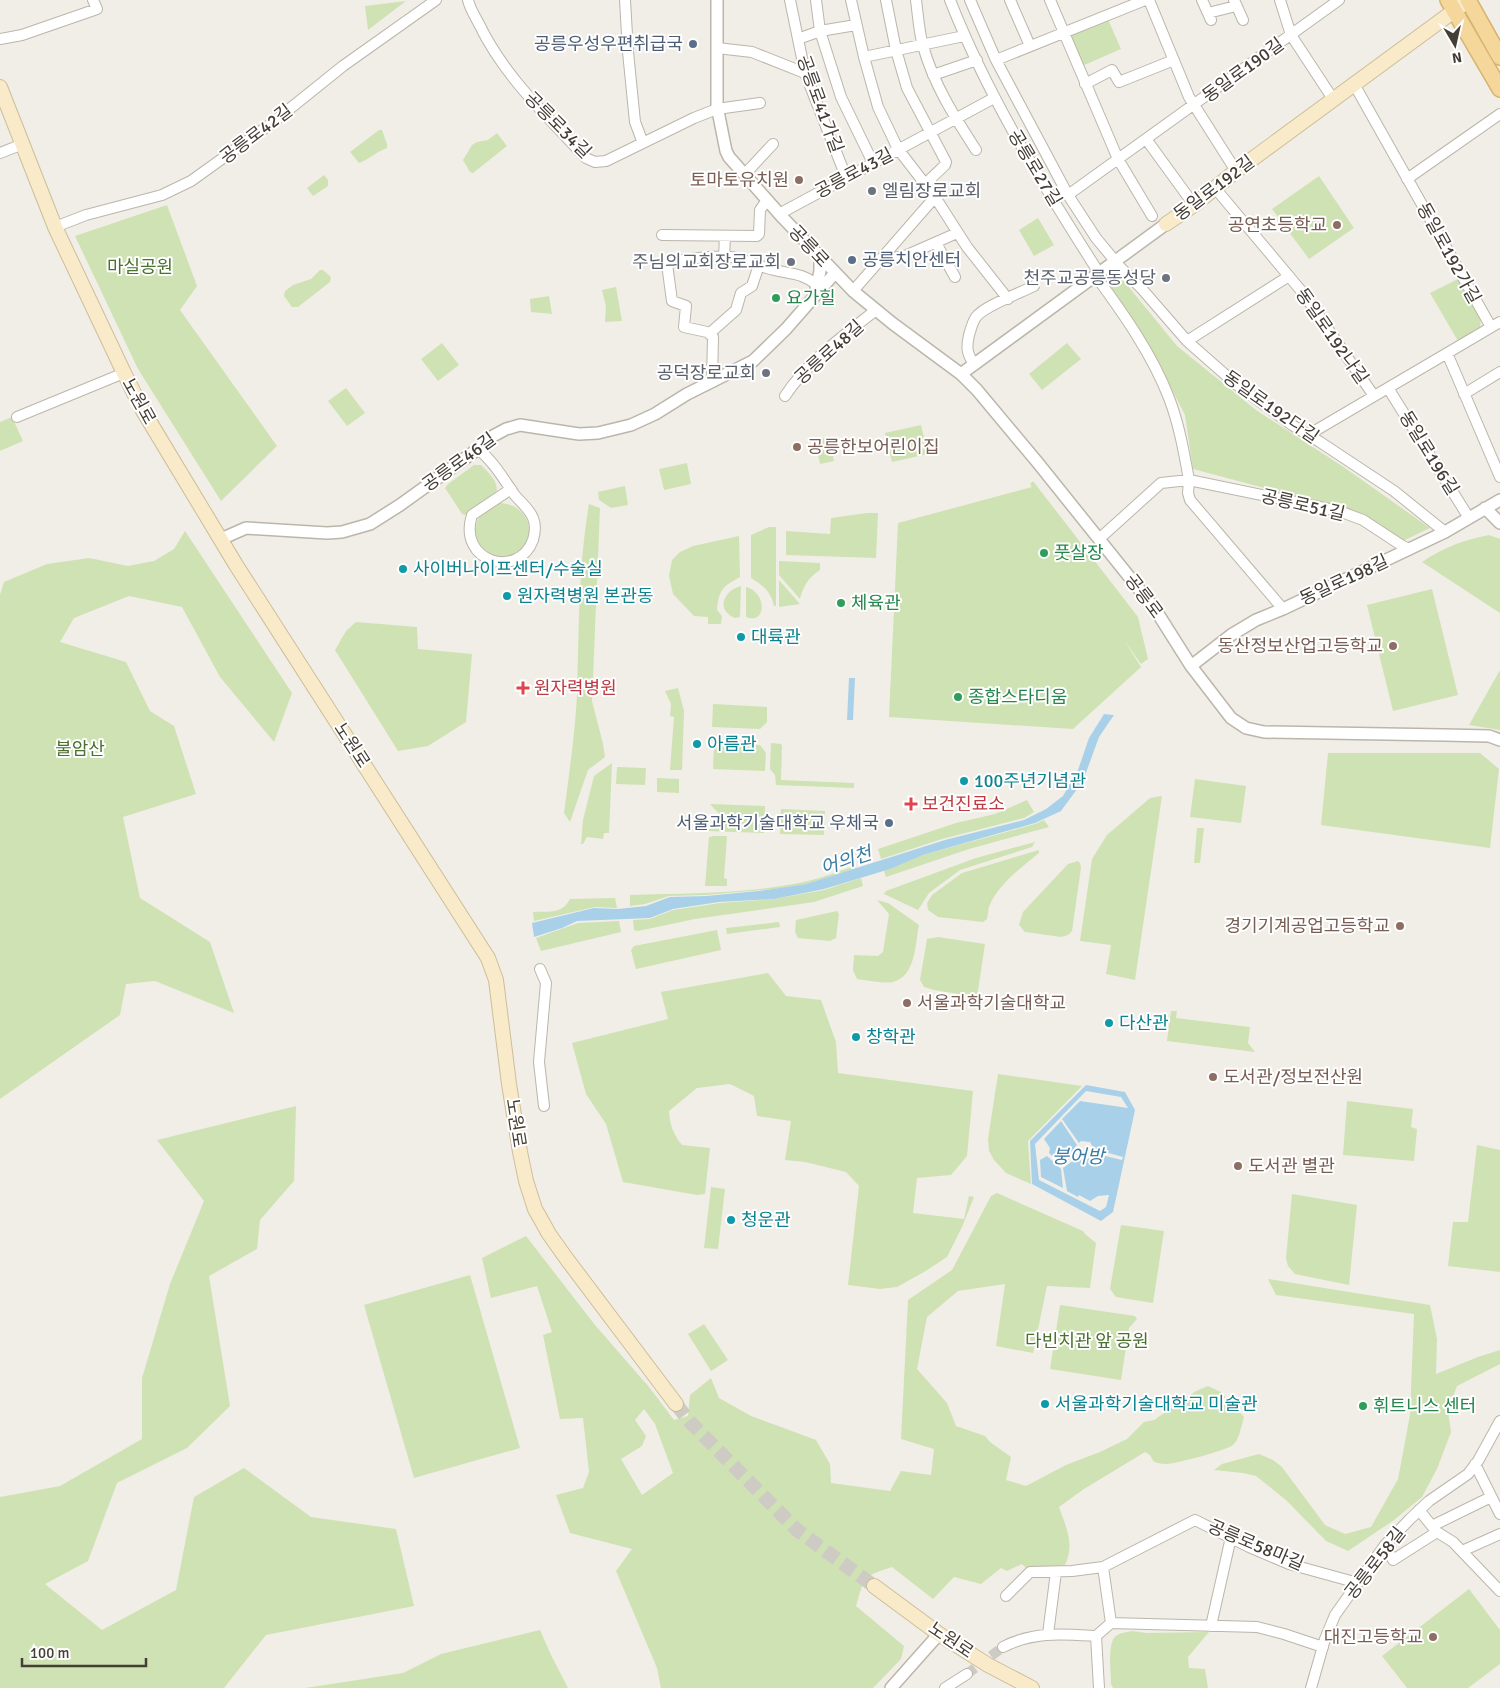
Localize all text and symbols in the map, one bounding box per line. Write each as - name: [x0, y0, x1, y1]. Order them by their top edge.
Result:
- north arrow: [1430, 20, 1480, 70]
- place label: 공릉우성우편취급국: [534, 33, 683, 55]
- street label: 동일로190길: [1198, 33, 1288, 107]
- marker: 공릉우성우편취급국: [687, 38, 699, 50]
- text: N: [1451, 48, 1463, 67]
- street label: 공릉로41가길: [792, 52, 848, 156]
- street label: 공릉로34길: [520, 87, 596, 163]
- street label: 공릉로42길: [215, 99, 297, 169]
- street label: 공릉로27길: [1004, 126, 1066, 210]
- street label: 공릉로43길: [811, 143, 897, 203]
- street label: 동일로192길: [1169, 151, 1259, 225]
- place label: 토마토유치원: [690, 169, 789, 191]
- marker: 토마토유치원: [793, 174, 805, 186]
- place label: 엘림장로교회: [882, 180, 981, 202]
- marker: 엘림장로교회: [866, 185, 878, 197]
- street label: 동일로192가길: [1412, 199, 1486, 307]
- place label: 공연초등학교: [1228, 214, 1327, 236]
- marker: 공연초등학교: [1331, 219, 1343, 231]
- street label: 공릉로: [784, 220, 834, 272]
- place label: 공릉치안센터: [862, 249, 961, 271]
- place label: 주님의교회장로교회: [632, 251, 781, 273]
- marker: 공릉치안센터: [846, 254, 858, 266]
- park label: 마실공원: [107, 256, 173, 278]
- marker: 주님의교회장로교회: [785, 256, 797, 268]
- place label: 천주교공릉동성당: [1024, 267, 1156, 289]
- marker: 천주교공릉동성당: [1160, 272, 1172, 284]
- street label: 동일로192나길: [1291, 284, 1373, 388]
- place label: 요가힐: [786, 287, 836, 309]
- marker: 요가힐: [770, 292, 782, 304]
- street label: 공릉로48길: [790, 315, 868, 389]
- place label: 공덕장로교회: [657, 362, 756, 384]
- street label: 동일로192다길: [1219, 366, 1323, 448]
- marker: 공덕장로교회: [760, 367, 772, 379]
- street label: 노원로: [117, 374, 161, 428]
- street label: 동일로196길: [1394, 407, 1464, 499]
- street label: 공릉로46길: [418, 428, 500, 496]
- place label: 공릉한보어린이집: [807, 436, 939, 458]
- marker: 공릉한보어린이집: [791, 441, 803, 453]
- street label: 공릉로51길: [1259, 485, 1347, 525]
- place label: 풋살장: [1054, 542, 1104, 564]
- marker: 풋살장: [1038, 547, 1050, 559]
- street label: 동일로198길: [1296, 550, 1392, 610]
- place label: 사이버나이프센터/수술실: [413, 558, 603, 580]
- marker: 사이버나이프센터/수술실: [397, 563, 409, 575]
- street label: 공릉로: [1120, 570, 1168, 622]
- place label: 원자력병원 본관동: [517, 585, 653, 607]
- marker: 원자력병원 본관동: [501, 590, 513, 602]
- place label: 체육관: [851, 592, 901, 614]
- marker: 체육관: [835, 597, 847, 609]
- place label: 대륙관: [751, 626, 801, 648]
- marker: 대륙관: [735, 631, 747, 643]
- place label: 동산정보산업고등학교: [1217, 635, 1383, 657]
- marker: 동산정보산업고등학교: [1387, 640, 1399, 652]
- place label: 원자력병원: [534, 677, 617, 699]
- marker: 원자력병원: [516, 681, 530, 695]
- place label: 종합스타디움: [968, 686, 1067, 708]
- marker: 종합스타디움: [952, 691, 964, 703]
- street label: 노원로: [329, 718, 375, 772]
- place label: 아름관: [707, 733, 757, 755]
- park label: 불암산: [55, 738, 105, 760]
- marker: 아름관: [691, 738, 703, 750]
- place label: 100주년기념관: [974, 770, 1086, 792]
- marker: 100주년기념관: [958, 775, 970, 787]
- place label: 보건진료소: [922, 793, 1005, 815]
- marker: 보건진료소: [904, 797, 918, 811]
- place label: 서울과학기술대학교 우체국: [676, 812, 879, 834]
- marker: 서울과학기술대학교 우체국: [883, 817, 895, 829]
- water label: 어의천: [817, 841, 876, 881]
- place label: 경기기계공업고등학교: [1224, 915, 1390, 937]
- marker: 경기기계공업고등학교: [1394, 920, 1406, 932]
- place label: 서울과학기술대학교: [917, 992, 1066, 1014]
- marker: 서울과학기술대학교: [901, 997, 913, 1009]
- place label: 다산관: [1119, 1012, 1169, 1034]
- marker: 다산관: [1103, 1017, 1115, 1029]
- place label: 창학관: [866, 1026, 916, 1048]
- marker: 창학관: [850, 1031, 862, 1043]
- place label: 도서관/정보전산원: [1223, 1066, 1363, 1088]
- marker: 도서관/정보전산원: [1207, 1071, 1219, 1083]
- street label: 노원로: [501, 1097, 531, 1149]
- water label: 붕어방: [1052, 1145, 1107, 1169]
- place label: 도서관 별관: [1248, 1155, 1335, 1177]
- marker: 도서관 별관: [1232, 1160, 1244, 1172]
- place label: 청운관: [741, 1209, 791, 1231]
- marker: 청운관: [725, 1214, 737, 1226]
- park label: 다빈치관 앞 공원: [1025, 1330, 1149, 1352]
- place label: 서울과학기술대학교 미술관: [1055, 1393, 1258, 1415]
- place label: 휘트니스 센터: [1373, 1395, 1476, 1417]
- marker: 서울과학기술대학교 미술관: [1039, 1398, 1051, 1410]
- marker: 휘트니스 센터: [1357, 1400, 1369, 1412]
- street label: 공릉로58마길: [1205, 1515, 1307, 1575]
- street label: 공릉로58길: [1340, 1522, 1410, 1604]
- street label: 노원로: [924, 1617, 978, 1663]
- place label: 대진고등학교: [1324, 1626, 1423, 1648]
- marker: 대진고등학교: [1427, 1631, 1439, 1643]
- scale bar: [22, 1636, 146, 1668]
- text: 100 m: [30, 1644, 70, 1662]

